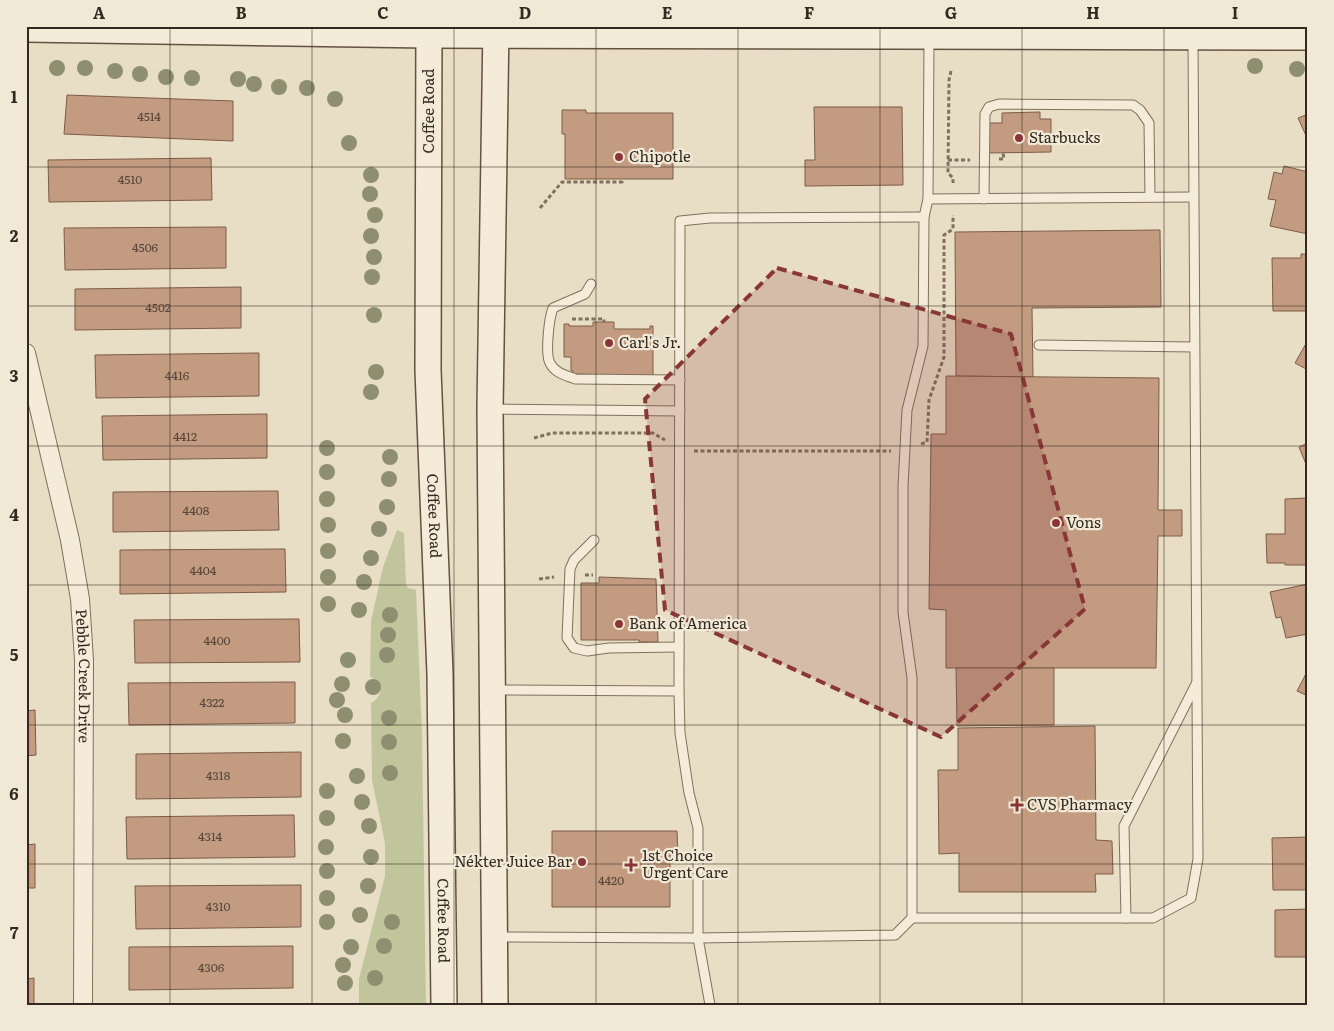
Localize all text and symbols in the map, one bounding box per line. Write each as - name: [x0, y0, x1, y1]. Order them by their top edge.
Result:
- text: A: [93, 0, 105, 24]
- text: B: [235, 0, 247, 24]
- text: C: [377, 0, 389, 24]
- text: D: [519, 0, 531, 24]
- text: E: [662, 0, 673, 24]
- text: F: [804, 0, 814, 24]
- text: G: [945, 0, 957, 24]
- text: H: [1086, 0, 1100, 24]
- text: I: [1232, 0, 1238, 24]
- street label: Coffee Road: [416, 69, 439, 153]
- text: 1: [11, 84, 18, 108]
- house number: 4514: [137, 107, 161, 125]
- place label: Starbucks: [1029, 125, 1101, 148]
- marker: Starbucks: [1013, 132, 1025, 144]
- place label: Chipotle: [629, 144, 691, 167]
- marker: Chipotle: [613, 151, 625, 163]
- house number: 4510: [118, 170, 142, 188]
- text: 2: [10, 223, 19, 247]
- house number: 4506: [132, 238, 159, 256]
- house number: 4502: [145, 298, 171, 316]
- place label: Carl's Jr.: [619, 330, 681, 353]
- marker: Carl's Jr.: [603, 337, 615, 349]
- text: 3: [10, 363, 19, 387]
- house number: 4416: [165, 366, 190, 384]
- house number: 4412: [173, 427, 197, 445]
- street label: Coffee Road: [422, 473, 448, 559]
- house number: 4408: [183, 501, 210, 519]
- text: 4: [9, 502, 19, 526]
- place label: Vons: [1066, 510, 1101, 533]
- marker: Vons: [1050, 517, 1062, 529]
- house number: 4404: [190, 561, 217, 579]
- street label: Pebble Creek Drive: [71, 608, 97, 743]
- place label: Bank of America: [629, 611, 748, 634]
- marker: Bank of America: [613, 618, 625, 630]
- house number: 4400: [203, 631, 231, 649]
- text: 5: [10, 642, 19, 666]
- house number: 4322: [200, 693, 224, 711]
- house number: 4318: [206, 766, 231, 784]
- text: 6: [9, 781, 19, 805]
- place label: CVS Pharmacy: [1027, 792, 1133, 815]
- marker: CVS Pharmacy: [1011, 799, 1023, 811]
- house number: 4314: [198, 827, 222, 845]
- place label: 1st Choice Urgent Care: [642, 843, 728, 883]
- place label: Nékter Juice Bar: [454, 849, 572, 872]
- marker: Nékter Juice Bar: [576, 856, 588, 868]
- marker: 1st Choice Urgent Care: [624, 858, 638, 872]
- house number: 4420: [598, 871, 624, 889]
- street label: Coffee Road: [432, 878, 456, 963]
- house number: 4310: [206, 897, 231, 915]
- text: 7: [10, 920, 19, 944]
- house number: 4306: [198, 958, 225, 976]

